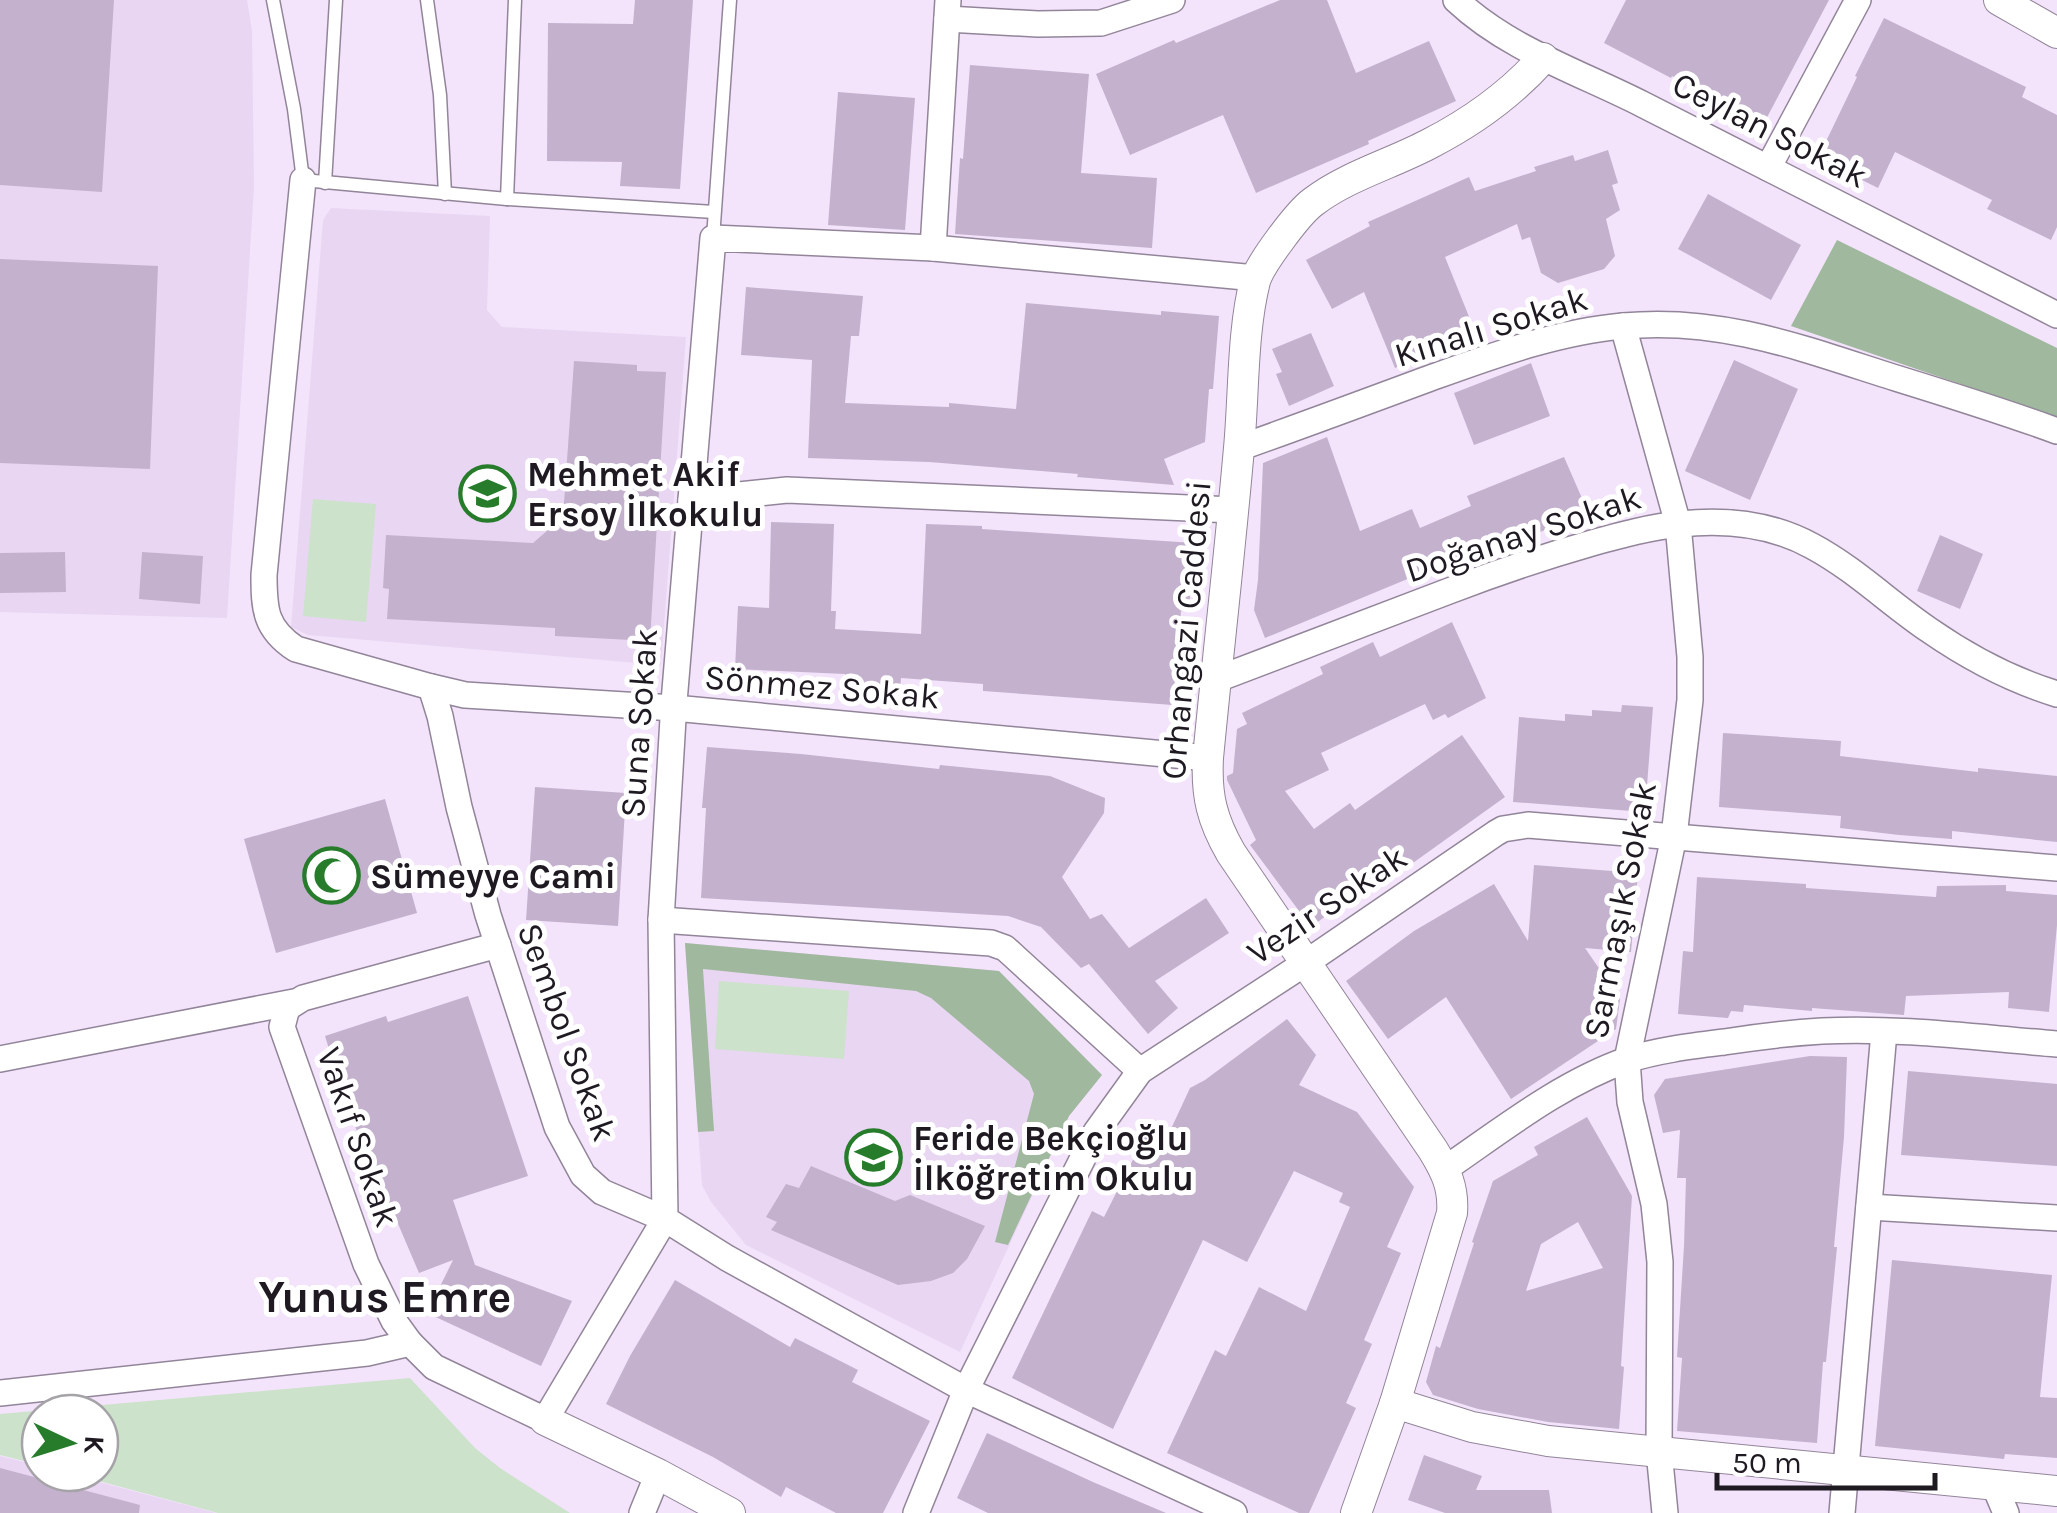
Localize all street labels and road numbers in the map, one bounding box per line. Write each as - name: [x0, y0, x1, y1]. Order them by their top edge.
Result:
- street label: Ceylan Sokak: [1666, 63, 1874, 197]
- street label: Kınalı Sokak: [1390, 278, 1592, 376]
- street label: Doğanay Sokak: [1400, 477, 1646, 591]
- street label: Orhangazi Caddesi: [1152, 479, 1220, 781]
- street label: Suna Sokak: [612, 627, 666, 819]
- street label: Sönmez Sokak: [703, 656, 941, 718]
- street label: Sarmaşık Sokak: [1575, 778, 1665, 1042]
- street label: Vezir Sokak: [1239, 837, 1415, 973]
- street label: Sembol Sokak: [509, 917, 625, 1147]
- street label: Vakıf Sokak: [308, 1042, 408, 1232]

